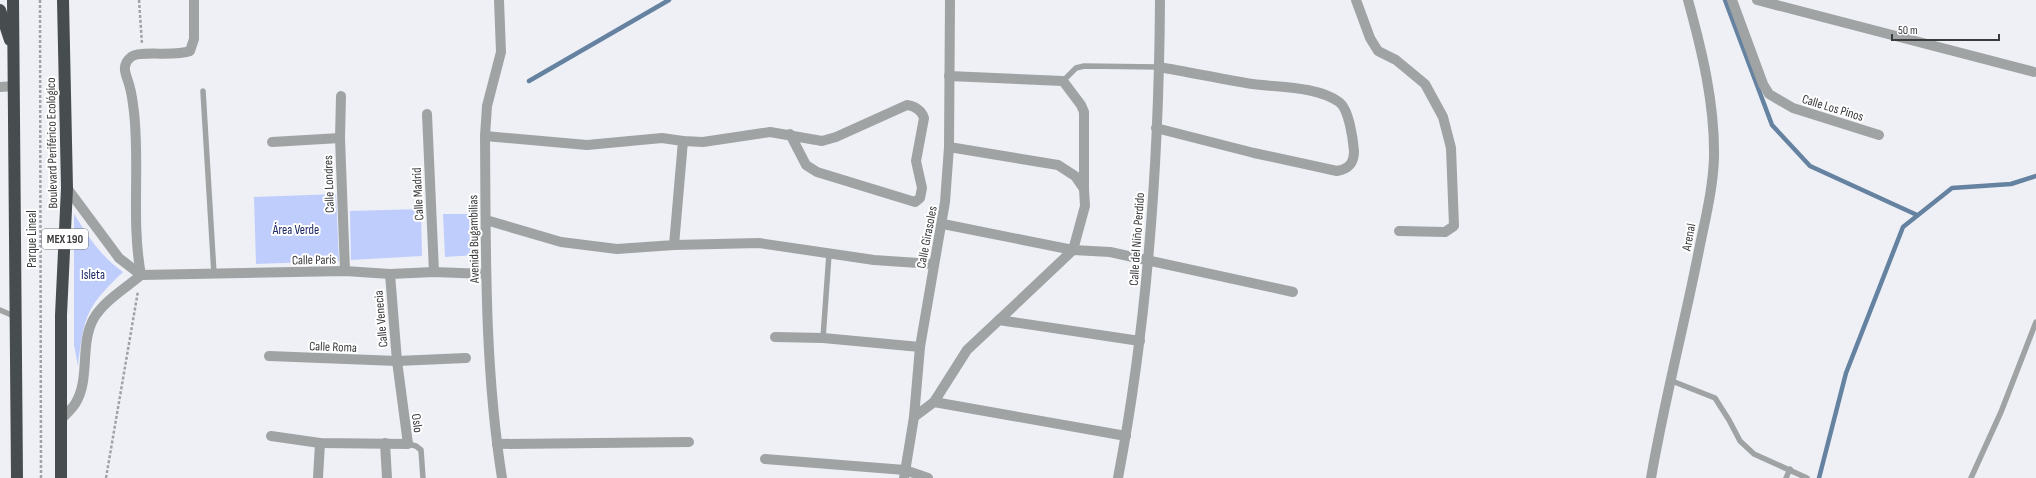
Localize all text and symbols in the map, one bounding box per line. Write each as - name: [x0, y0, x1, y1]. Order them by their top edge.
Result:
- scale bar: [1892, 16, 1999, 42]
- text: 50 m: [1898, 23, 1918, 38]
- street label: Boulevard Periférico Ecológico: [43, 77, 61, 209]
- street label: Calle Los Pinos: [1800, 91, 1866, 125]
- street label: Calle Londres: [320, 155, 338, 213]
- street label: Calle Madrid: [409, 167, 427, 221]
- street label: Calle del Niño Perdido: [1126, 192, 1148, 286]
- street label: Avenida Bugambilias: [465, 194, 483, 284]
- street label: Calle Girasoles: [913, 204, 941, 270]
- street label: Parque Lineal: [24, 210, 40, 268]
- park label: Área Verde: [272, 222, 319, 238]
- street label: Arenal: [1678, 222, 1699, 253]
- road number: MEX 190: [42, 229, 88, 249]
- street label: Calle París: [292, 252, 337, 268]
- park label: Isleta: [81, 267, 105, 283]
- street label: Calle Venecia: [371, 290, 391, 348]
- street label: Calle Roma: [309, 338, 357, 356]
- street label: Oslo: [408, 413, 426, 434]

